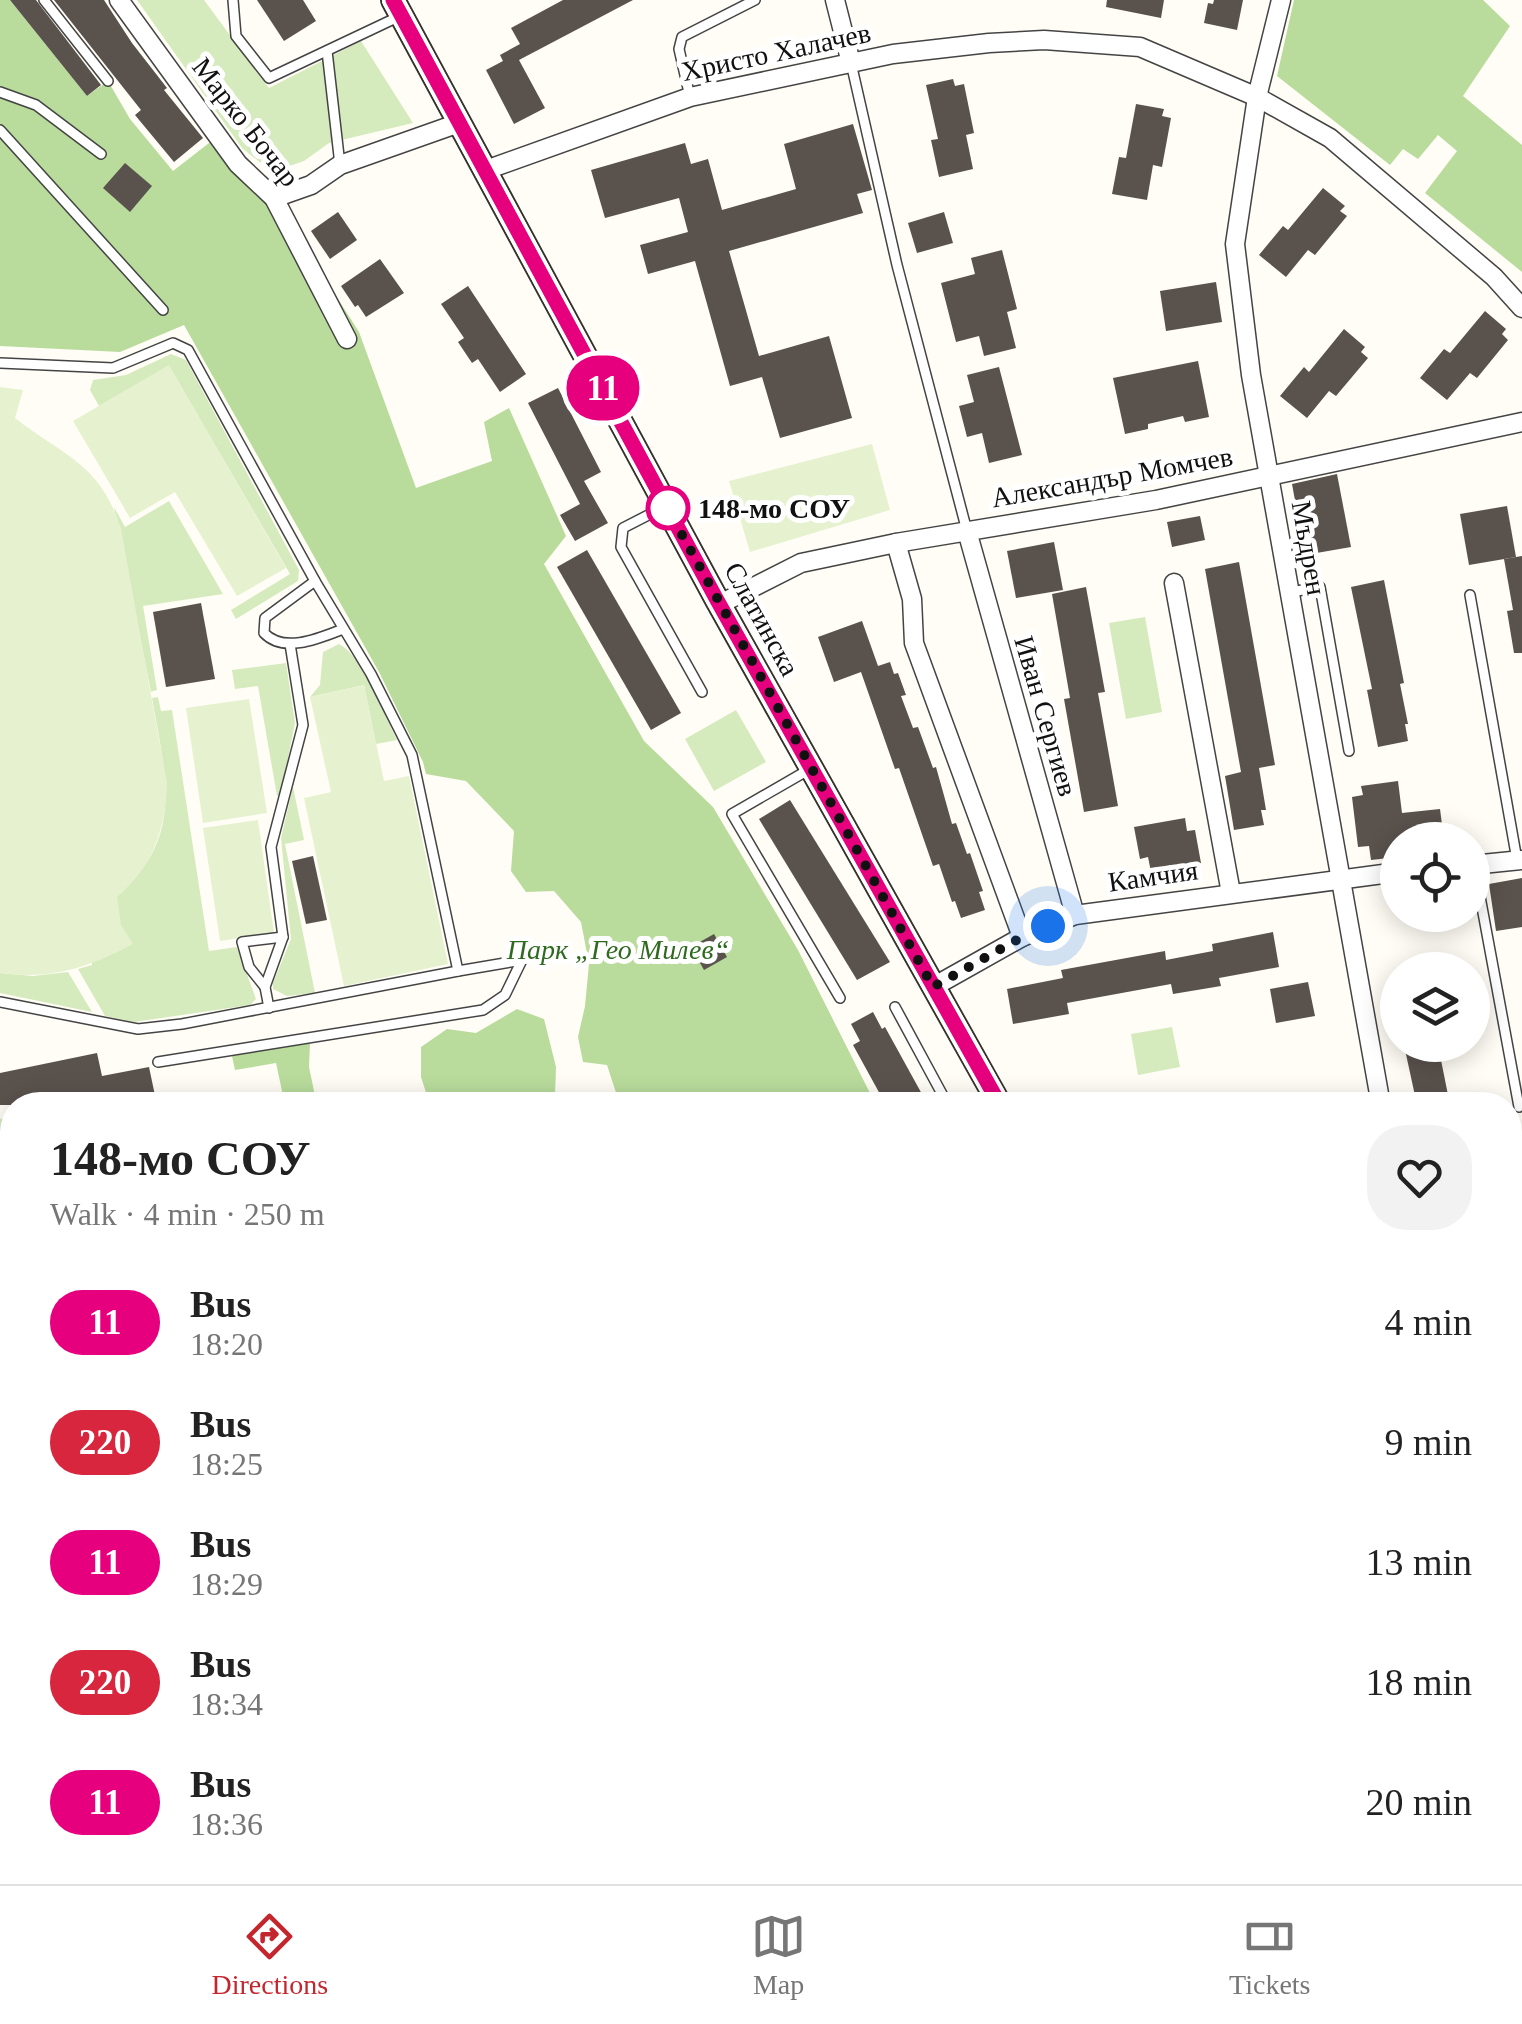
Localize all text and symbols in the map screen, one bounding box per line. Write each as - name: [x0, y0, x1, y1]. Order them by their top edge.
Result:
- street label: Христо Халачев: [679, 17, 873, 87]
- street label: Марко Бочар: [186, 52, 306, 192]
- line badge: 11: [558, 356, 648, 420]
- text: 11: [586, 369, 620, 408]
- street label: Александър Момчев: [989, 441, 1235, 513]
- marker: 148-мо СОУ: [647, 487, 689, 529]
- place label: 148-мо СОУ: [698, 493, 850, 524]
- street label: Мъдрен: [1285, 499, 1333, 597]
- street label: Слатинска: [718, 557, 806, 681]
- street label: Иван Сергиев: [1008, 632, 1084, 800]
- map controls: [1380, 822, 1490, 1062]
- button: locate: [1380, 822, 1490, 932]
- street label: Камчия: [1106, 854, 1200, 898]
- your location: [1023, 901, 1073, 951]
- park label: Парк „Гео Милев“: [506, 934, 729, 965]
- button: layers: [1380, 952, 1490, 1062]
- button: heart: [1367, 1125, 1472, 1230]
- text: 148-мо СОУ: [50, 1132, 311, 1185]
- text: Walk · 4 min · 250 m: [50, 1196, 325, 1232]
- text: Bus: [190, 1283, 251, 1325]
- text: 4 min: [1384, 1301, 1472, 1343]
- text: 11: [88, 1303, 122, 1342]
- text: 18:20: [190, 1326, 263, 1362]
- text: Bus: [190, 1403, 251, 1445]
- text: 9 min: [1384, 1421, 1472, 1463]
- text: 220: [79, 1423, 131, 1462]
- text: 18:25: [190, 1446, 263, 1482]
- text: Bus: [190, 1523, 251, 1565]
- text: 13 min: [1365, 1541, 1472, 1583]
- text: 11: [88, 1543, 122, 1582]
- text: 18:29: [190, 1566, 263, 1602]
- text: Bus: [190, 1643, 251, 1685]
- text: 18 min: [1365, 1661, 1472, 1703]
- text: 220: [79, 1663, 131, 1702]
- text: 18:34: [190, 1686, 263, 1722]
- text: Bus: [190, 1763, 251, 1805]
- text: 20 min: [1365, 1781, 1472, 1823]
- text: 11: [88, 1783, 122, 1822]
- text: 18:36: [190, 1806, 263, 1842]
- tab: Directions: [211, 1909, 328, 2001]
- tab: Map: [751, 1909, 806, 2001]
- tab: Tickets: [1229, 1909, 1311, 2001]

